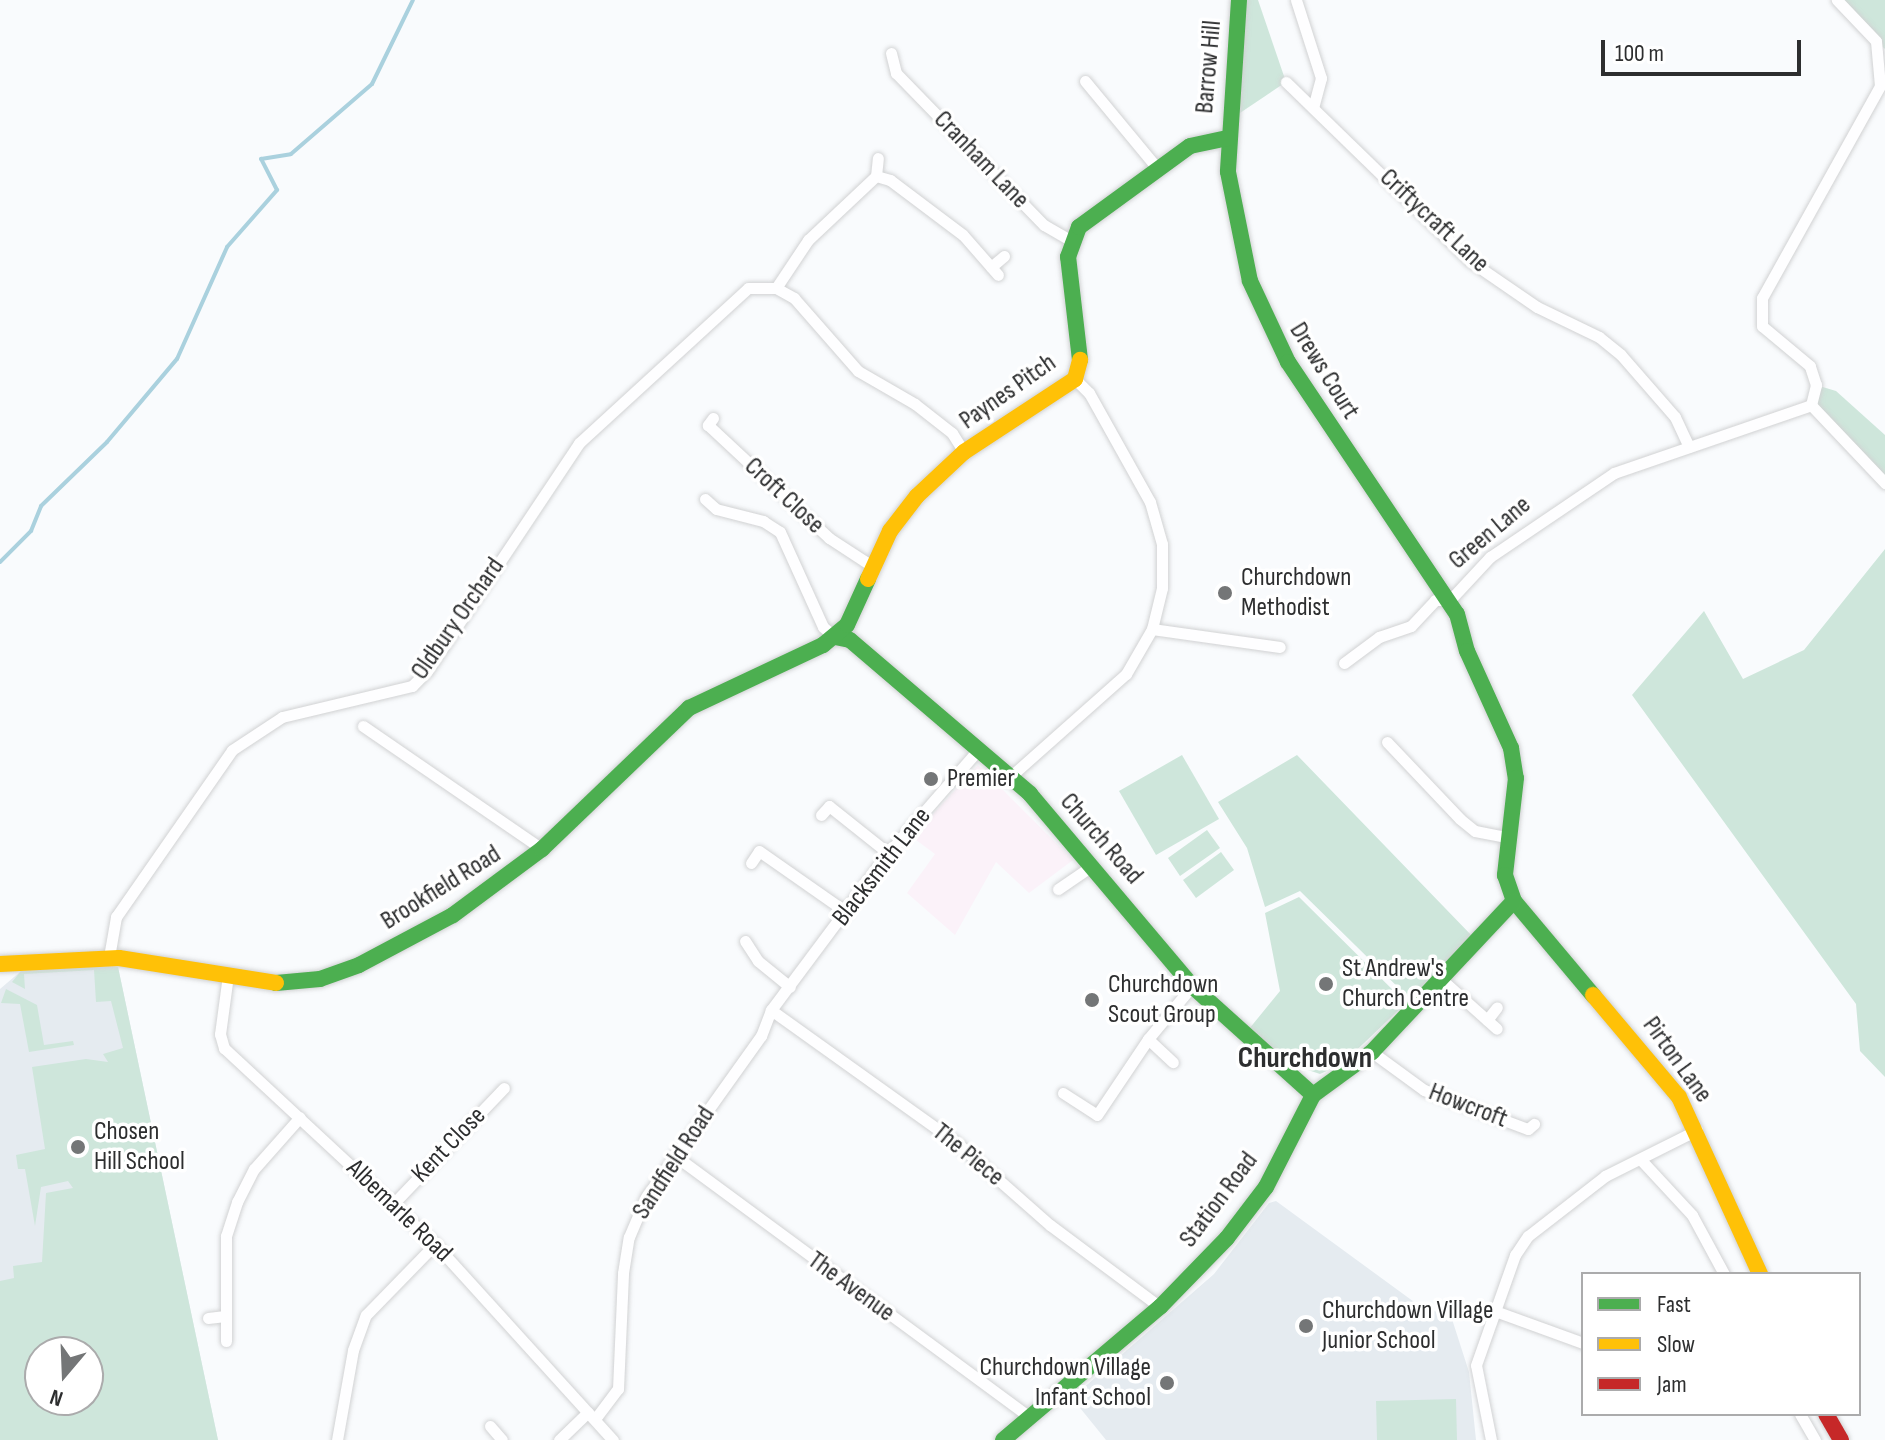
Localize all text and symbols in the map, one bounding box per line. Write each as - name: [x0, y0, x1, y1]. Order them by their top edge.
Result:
- street label: Barrow Hill: [1189, 19, 1229, 115]
- scale bar: [1605, 24, 1805, 74]
- text: 100 m: [1615, 39, 1664, 68]
- street label: Cranham Lane: [927, 105, 1035, 215]
- street label: Criftycraft Lane: [1373, 162, 1495, 280]
- street label: Drews Court: [1282, 317, 1366, 425]
- street label: Paynes Pitch: [954, 348, 1062, 436]
- street label: Croft Close: [738, 451, 830, 541]
- street label: Green Lane: [1443, 490, 1537, 576]
- street label: Oldbury Orchard: [405, 552, 511, 686]
- place label: Churchdown Methodist: [1241, 562, 1351, 624]
- marker: Churchdown Methodist: [1216, 584, 1234, 602]
- place label: Premier: [947, 763, 1015, 795]
- marker: Premier: [922, 770, 940, 788]
- street label: Church Road: [1053, 787, 1149, 891]
- street label: Blacksmith Lane: [826, 802, 938, 932]
- street label: Brookfield Road: [375, 839, 507, 937]
- place label: St Andrew's Church Centre: [1342, 953, 1469, 1014]
- place label: Churchdown Scout Group: [1108, 969, 1218, 1030]
- marker: St Andrew's Church Centre: [1317, 975, 1335, 993]
- marker: Churchdown Scout Group: [1083, 991, 1101, 1009]
- street label: Pirton Lane: [1635, 1011, 1719, 1109]
- district label: Churchdown: [1238, 1040, 1372, 1076]
- street label: Howcroft: [1424, 1077, 1512, 1135]
- street label: Kent Close: [405, 1101, 493, 1189]
- street label: Sandfield Road: [626, 1101, 722, 1225]
- place label: Chosen Hill School: [94, 1116, 185, 1178]
- street label: The Piece: [926, 1117, 1010, 1193]
- marker: Chosen Hill School: [69, 1138, 87, 1156]
- street label: Station Road: [1173, 1146, 1265, 1254]
- street label: Albemarle Road: [340, 1153, 458, 1269]
- street label: The Avenue: [802, 1245, 900, 1329]
- legend: [1581, 1272, 1861, 1416]
- text: Fast: [1657, 1290, 1691, 1319]
- place label: Churchdown Village Junior School: [1322, 1295, 1493, 1356]
- marker: Churchdown Village Junior School: [1297, 1317, 1315, 1335]
- text: Slow: [1657, 1330, 1695, 1359]
- north arrow: [24, 1336, 104, 1416]
- place label: Churchdown Village Infant School: [980, 1352, 1151, 1414]
- text: Jam: [1657, 1370, 1687, 1399]
- marker: Churchdown Village Infant School: [1158, 1374, 1176, 1392]
- text: N: [47, 1383, 67, 1412]

